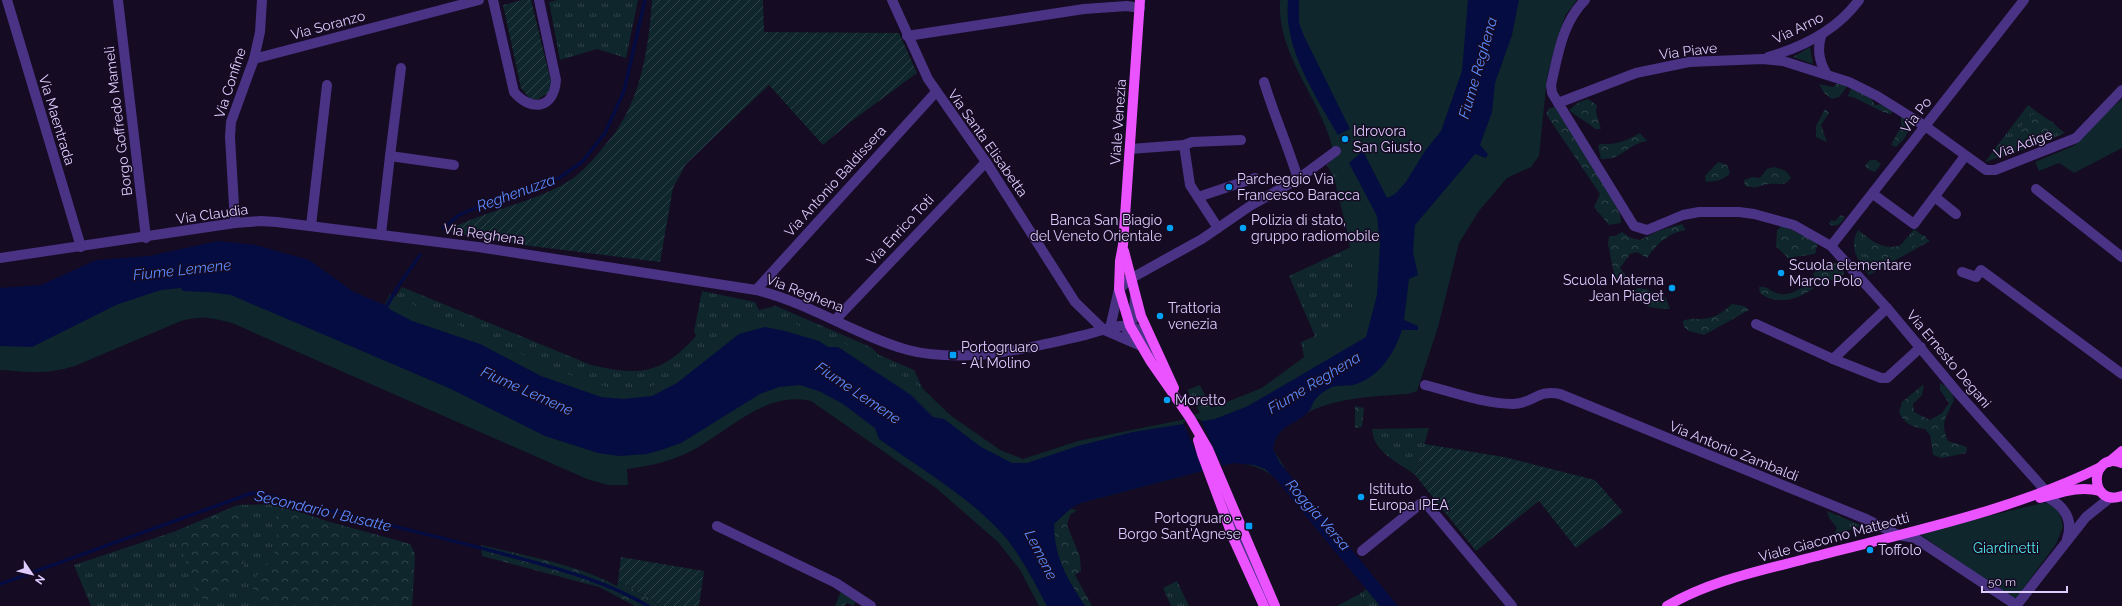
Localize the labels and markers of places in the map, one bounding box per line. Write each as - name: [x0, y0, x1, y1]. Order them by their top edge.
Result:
- place label: Idrovora San Giusto: [1353, 123, 1422, 155]
- marker: Idrovora San Giusto: [1340, 134, 1350, 144]
- place label: Parcheggio Via Francesco Baracca: [1237, 171, 1360, 203]
- marker: Parcheggio Via Francesco Baracca: [1224, 182, 1234, 192]
- place label: Banca San Biagio del Veneto Orientale: [1030, 212, 1162, 244]
- place label: Polizia di stato, gruppo radiomobile: [1251, 212, 1380, 244]
- marker: Banca San Biagio del Veneto Orientale: [1165, 223, 1175, 233]
- marker: Polizia di stato, gruppo radiomobile: [1238, 223, 1248, 233]
- place label: Scuola elementare Marco Polo: [1789, 257, 1911, 289]
- marker: Scuola elementare Marco Polo: [1776, 268, 1786, 278]
- place label: Scuola Materna Jean Piaget: [1563, 272, 1664, 304]
- marker: Scuola Materna Jean Piaget: [1667, 283, 1677, 293]
- place label: Trattoria venezia: [1168, 300, 1221, 332]
- marker: Trattoria venezia: [1155, 311, 1165, 321]
- place label: Portogruaro - Al Molino: [961, 339, 1038, 371]
- marker: Portogruaro - Al Molino: [948, 350, 958, 360]
- place label: Moretto: [1175, 392, 1226, 408]
- marker: Moretto: [1162, 395, 1172, 405]
- place label: Istituto Europa IPEA: [1369, 481, 1449, 513]
- marker: Istituto Europa IPEA: [1356, 492, 1366, 502]
- place label: Portogruaro - Borgo Sant'Agnese: [1118, 510, 1241, 542]
- marker: Portogruaro - Borgo Sant'Agnese: [1244, 521, 1254, 531]
- place label: Toffolo: [1878, 542, 1922, 558]
- marker: Toffolo: [1865, 545, 1875, 555]

